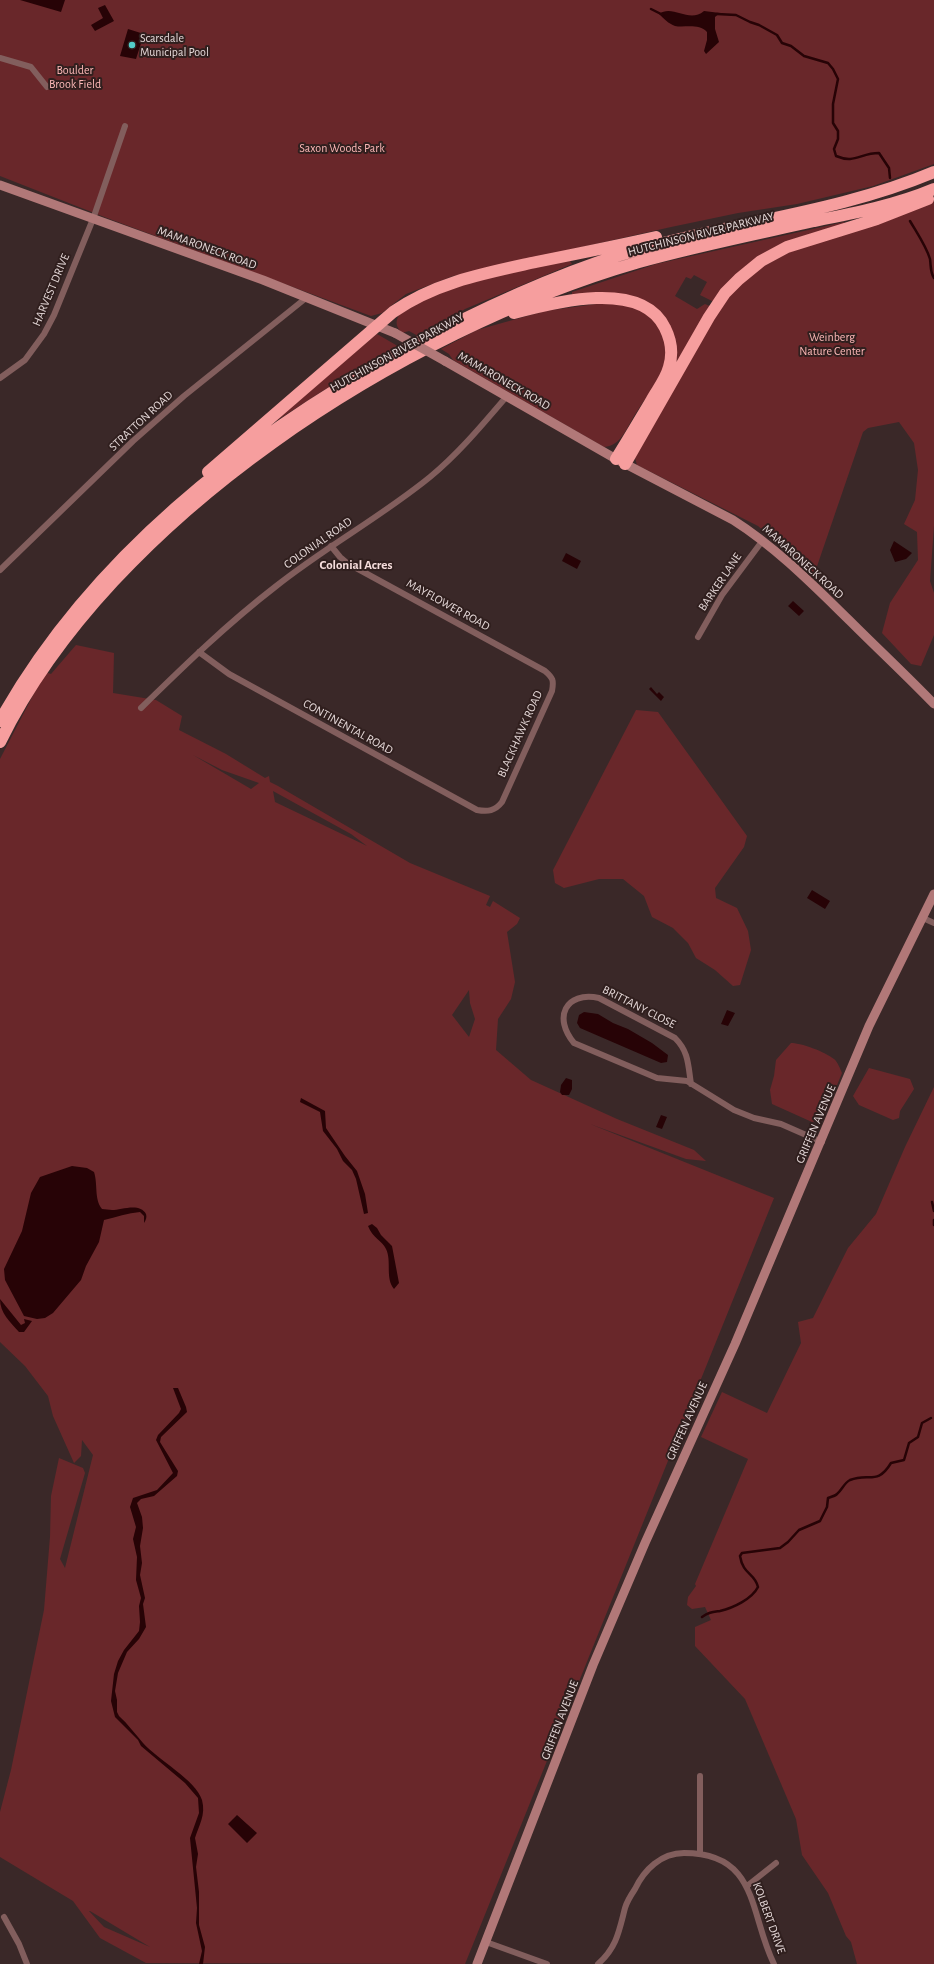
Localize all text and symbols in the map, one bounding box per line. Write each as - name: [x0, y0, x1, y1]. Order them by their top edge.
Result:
- place label: Scarsdale Municipal Pool: [140, 31, 209, 59]
- marker: Scarsdale Municipal Pool: [127, 40, 137, 50]
- park label: Boulder Brook Field: [49, 63, 101, 91]
- park label: Saxon Woods Park: [299, 141, 385, 155]
- street label: HUTCHINSON RIVER PARKWAY: [626, 209, 776, 259]
- street label: MAMARONECK ROAD: [156, 223, 258, 273]
- street label: HARVEST DRIVE: [29, 252, 73, 328]
- street label: HUTCHINSON RIVER PARKWAY: [328, 309, 466, 395]
- park label: Weinberg Nature Center: [799, 330, 865, 358]
- street label: MAMARONECK ROAD: [455, 349, 553, 413]
- street label: STRATTON ROAD: [106, 388, 176, 454]
- street label: COLONIAL ROAD: [281, 514, 355, 572]
- street label: MAMARONECK ROAD: [759, 522, 847, 602]
- street label: BARKER LANE: [695, 550, 745, 614]
- district label: Colonial Acres: [320, 557, 392, 573]
- street label: MAYFLOWER ROAD: [404, 576, 492, 634]
- street label: BLACKHAWK ROAD: [494, 688, 546, 780]
- street label: CONTINENTAL ROAD: [300, 696, 396, 758]
- street label: BRITTANY CLOSE: [600, 982, 678, 1032]
- street label: GRIFFEN AVENUE: [793, 1082, 839, 1166]
- street label: GRIFFEN AVENUE: [663, 1380, 711, 1462]
- street label: GRIFFEN AVENUE: [538, 1678, 582, 1762]
- street label: KOLBERT DRIVE: [749, 1880, 789, 1956]

